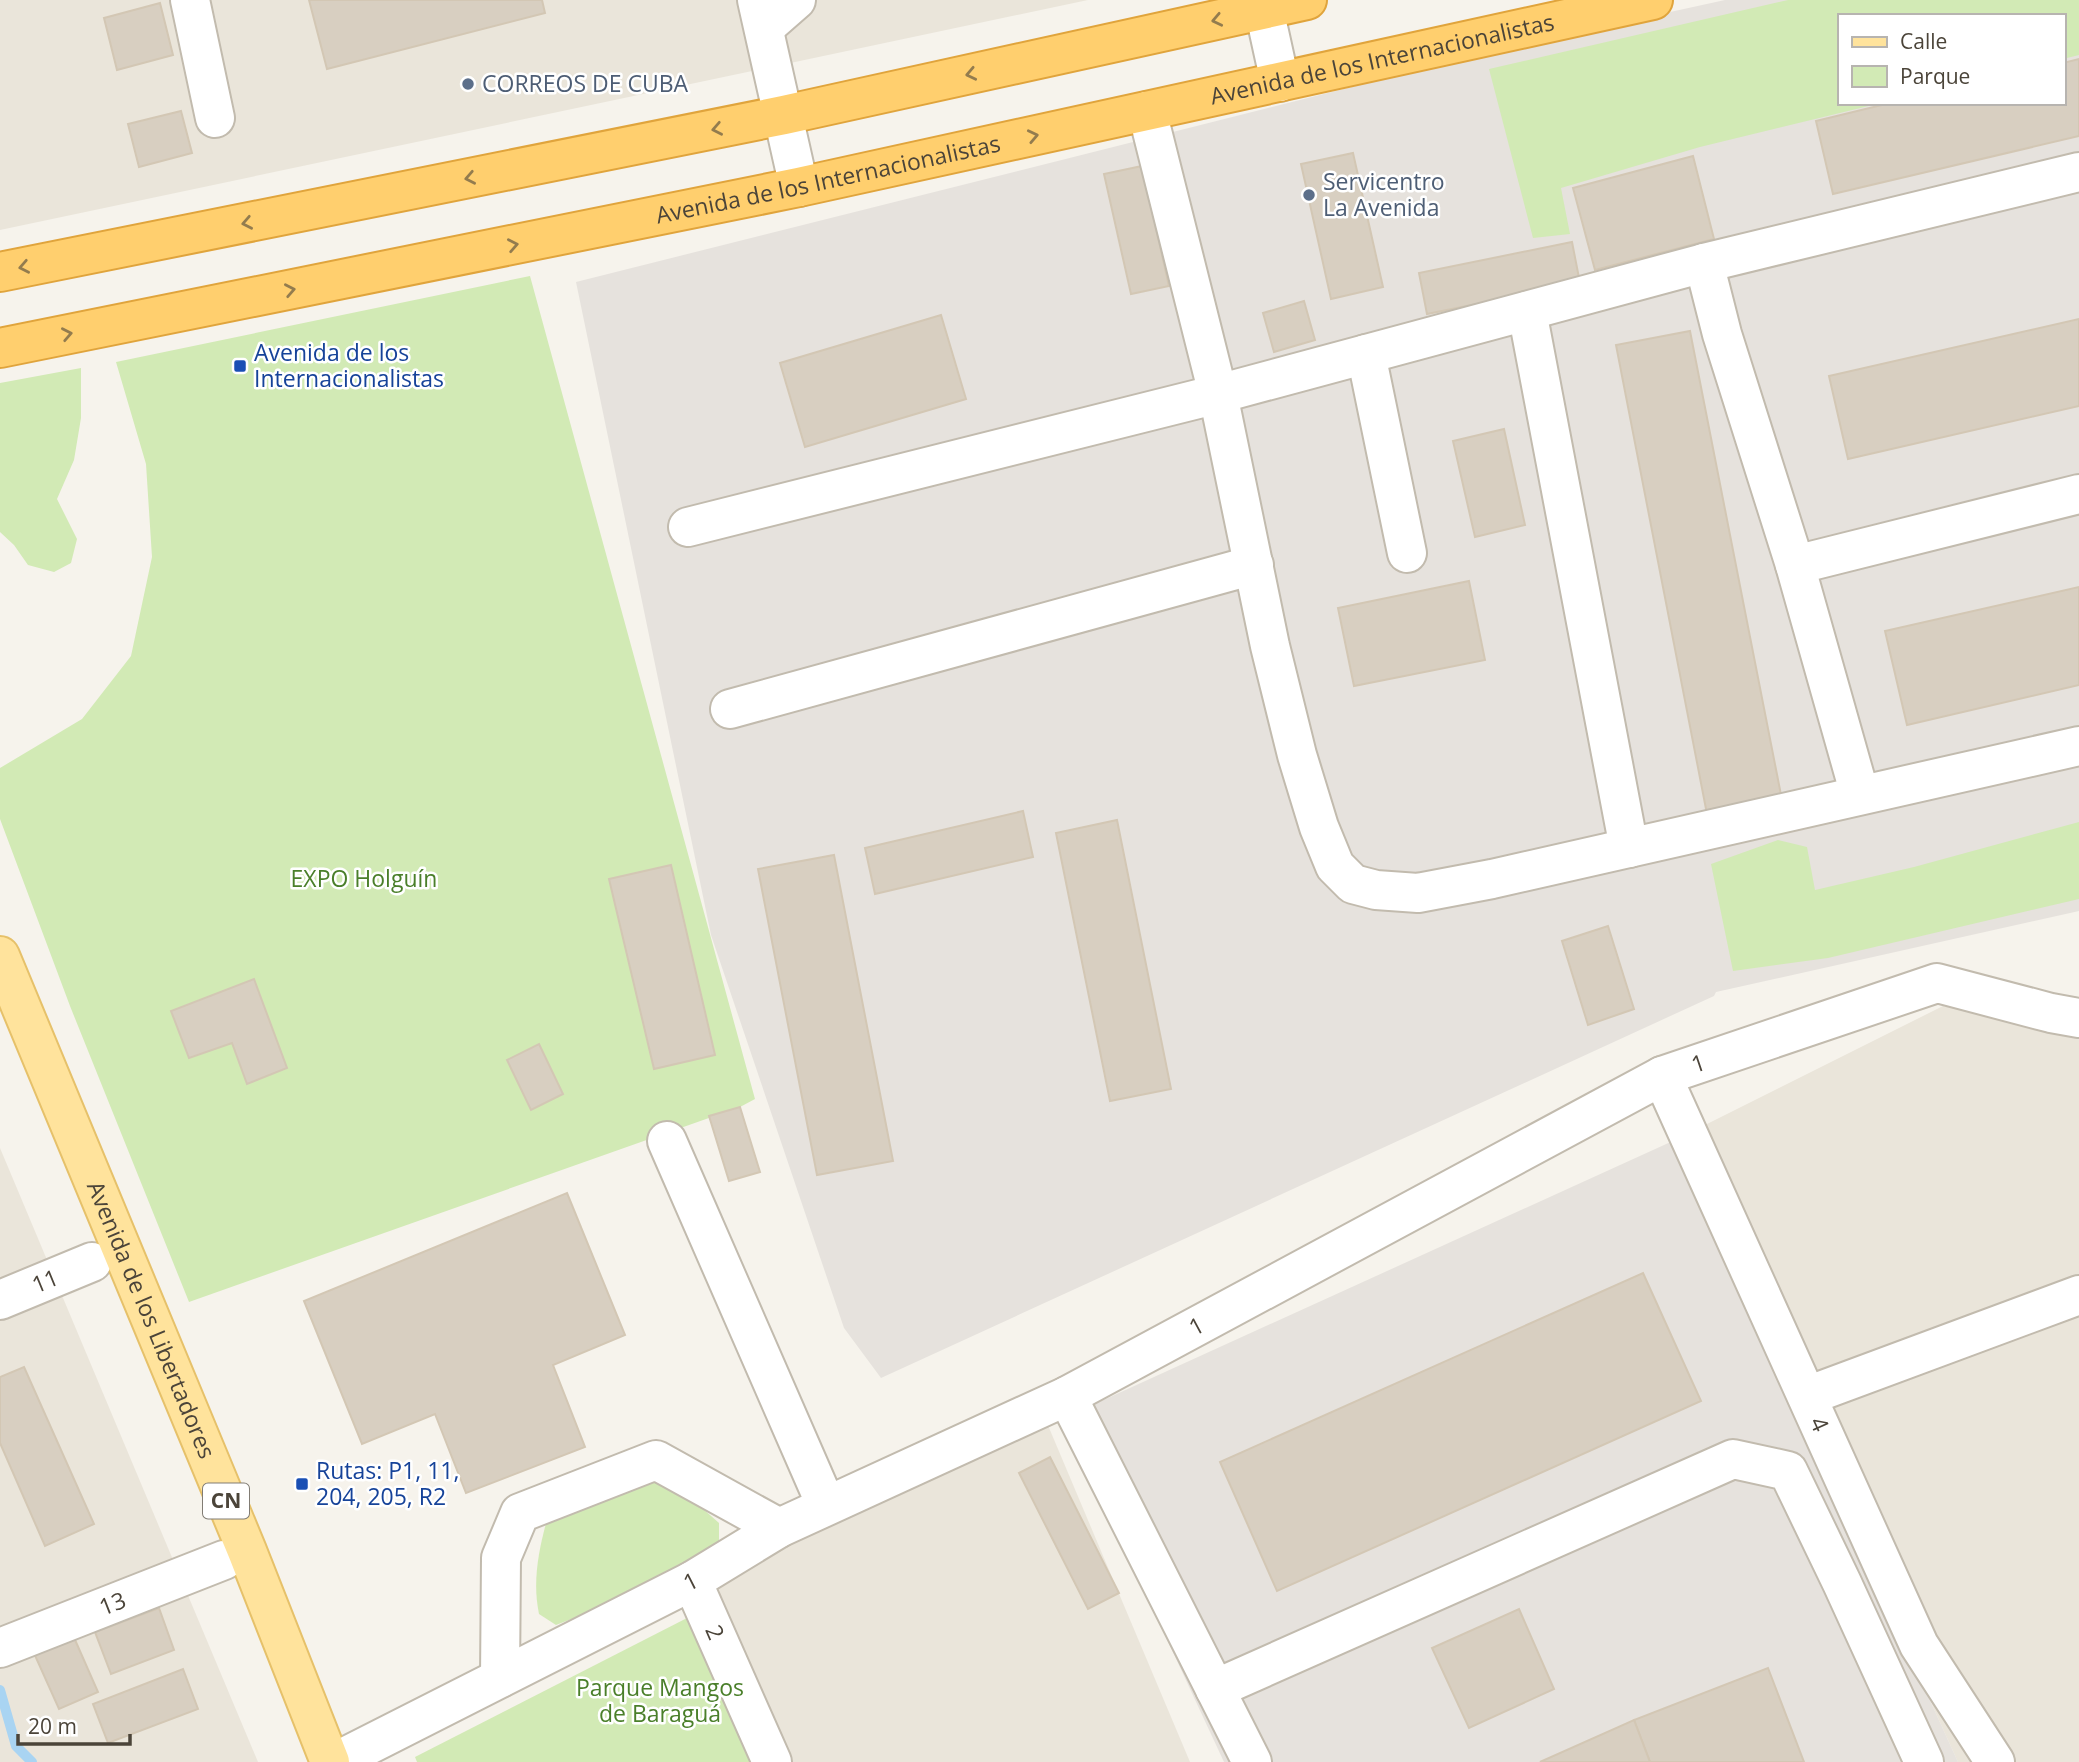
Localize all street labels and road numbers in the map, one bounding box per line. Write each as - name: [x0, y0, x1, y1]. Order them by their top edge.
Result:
- street label: Avenida de los Internacionalistas: [1207, 5, 1557, 112]
- street label: Avenida de los Internacionalistas: [653, 126, 1003, 230]
- street label: 1: [1687, 1045, 1709, 1080]
- street label: Avenida de los Libertadores: [80, 1176, 224, 1463]
- street label: 11: [27, 1261, 63, 1300]
- street label: 1: [1183, 1308, 1209, 1343]
- street label: 4: [1803, 1411, 1837, 1436]
- road number: CN: [203, 1484, 249, 1518]
- street label: 1: [677, 1563, 704, 1598]
- street label: 13: [94, 1583, 130, 1623]
- street label: 2: [698, 1619, 733, 1644]

